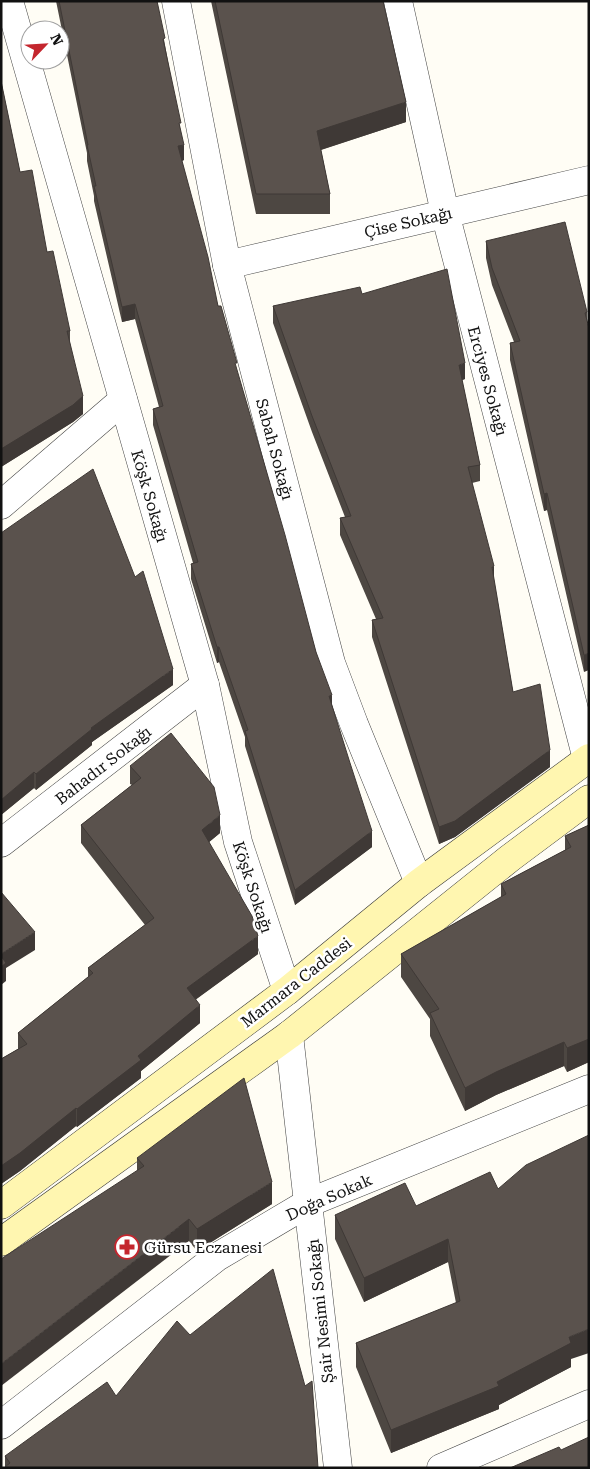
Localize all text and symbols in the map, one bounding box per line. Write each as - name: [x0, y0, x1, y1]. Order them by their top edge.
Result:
- north arrow: [20, 20, 70, 70]
- text: N: [47, 31, 66, 48]
- street label: Çise Sokağı: [362, 203, 454, 242]
- street label: Erciyes Sokağı: [464, 324, 511, 438]
- street label: Sabah Sokağı: [252, 396, 297, 502]
- street label: Köşk Sokağı: [127, 448, 172, 545]
- street label: Bahadır Sokağı: [52, 722, 155, 809]
- street label: Köşk Sokağı: [229, 839, 276, 935]
- street label: Marmara Caddesi: [237, 933, 355, 1031]
- street label: Doğa Sokak: [283, 1170, 375, 1225]
- pharmacy icon: Gürsu Eczanesi: [114, 1234, 140, 1260]
- place label: Gürsu Eczanesi: [144, 1238, 262, 1257]
- street label: Şair Nesimi Sokağı: [303, 1238, 338, 1384]

